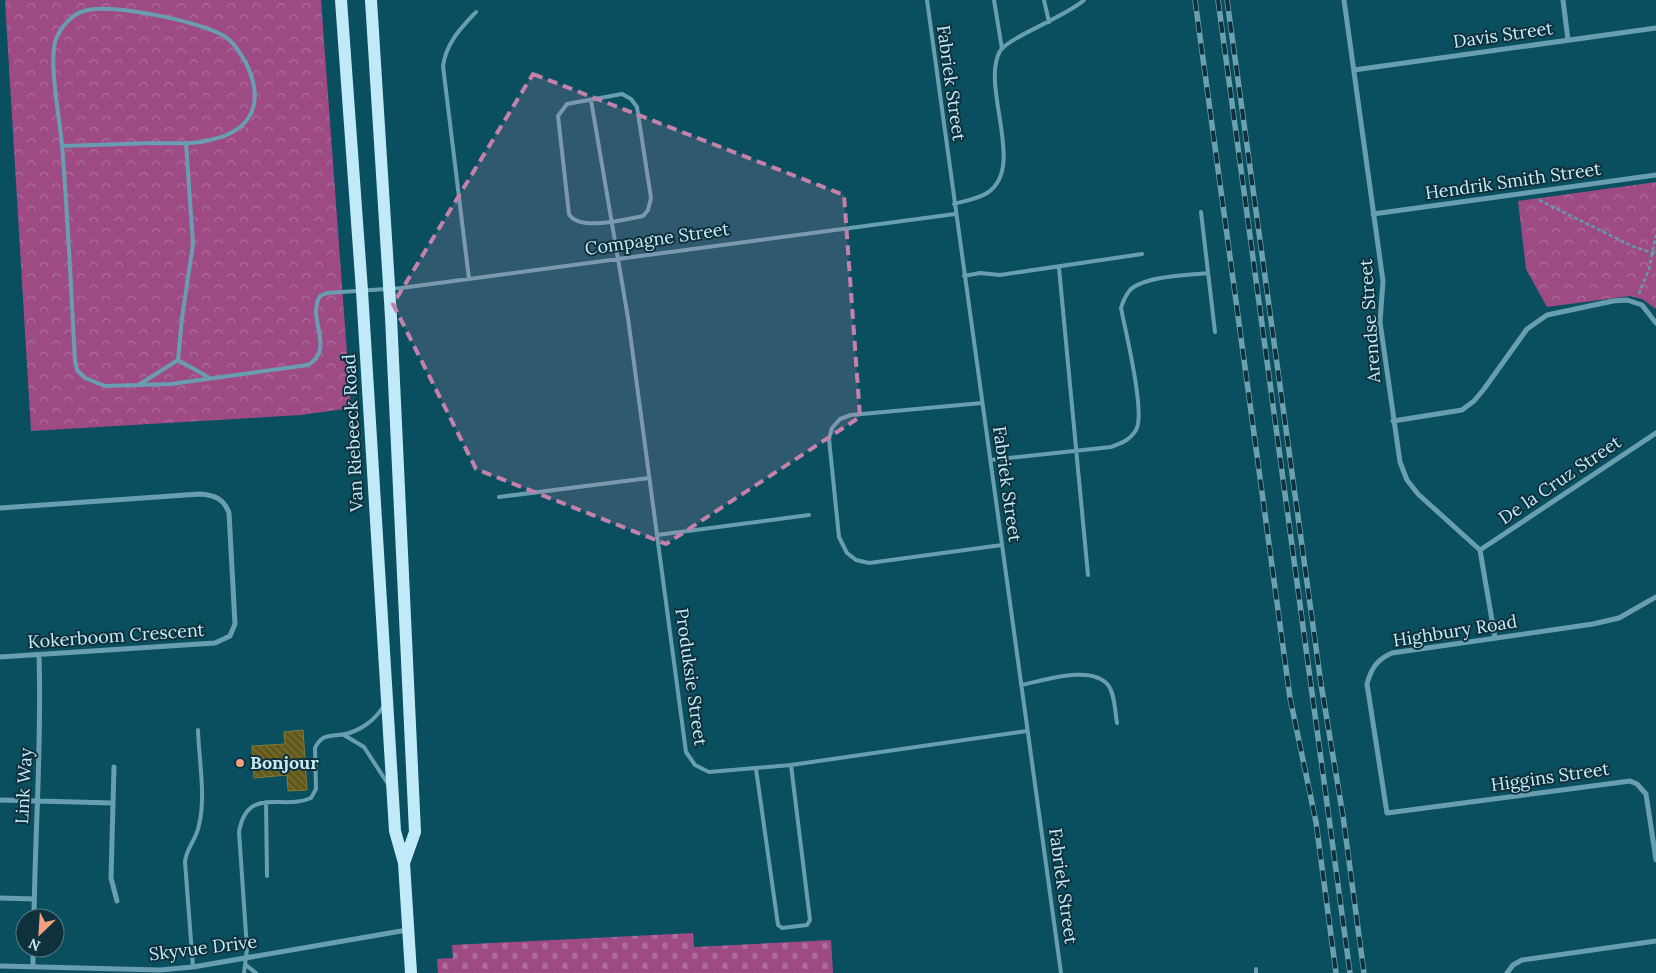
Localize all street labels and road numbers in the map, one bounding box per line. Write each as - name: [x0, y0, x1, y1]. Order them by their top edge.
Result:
- street label: Davis Street: [1451, 16, 1554, 53]
- street label: Fabriek Street: [932, 23, 971, 142]
- street label: Hendrik Smith Street: [1423, 157, 1602, 204]
- street label: Compagne Street: [583, 217, 731, 260]
- street label: Arendse Street: [1354, 258, 1385, 385]
- street label: Van Riebeeck Road: [337, 353, 368, 513]
- street label: Fabriek Street: [988, 424, 1027, 543]
- street label: De la Cruz Street: [1494, 430, 1625, 529]
- street label: Produksie Street: [670, 606, 713, 747]
- street label: Highbury Road: [1391, 609, 1519, 652]
- street label: Kokerboom Crescent: [27, 618, 205, 653]
- street label: Link Way: [10, 747, 37, 825]
- street label: Higgins Street: [1489, 757, 1611, 796]
- street label: Fabriek Street: [1044, 826, 1083, 945]
- street label: Skyvue Drive: [148, 929, 259, 966]

